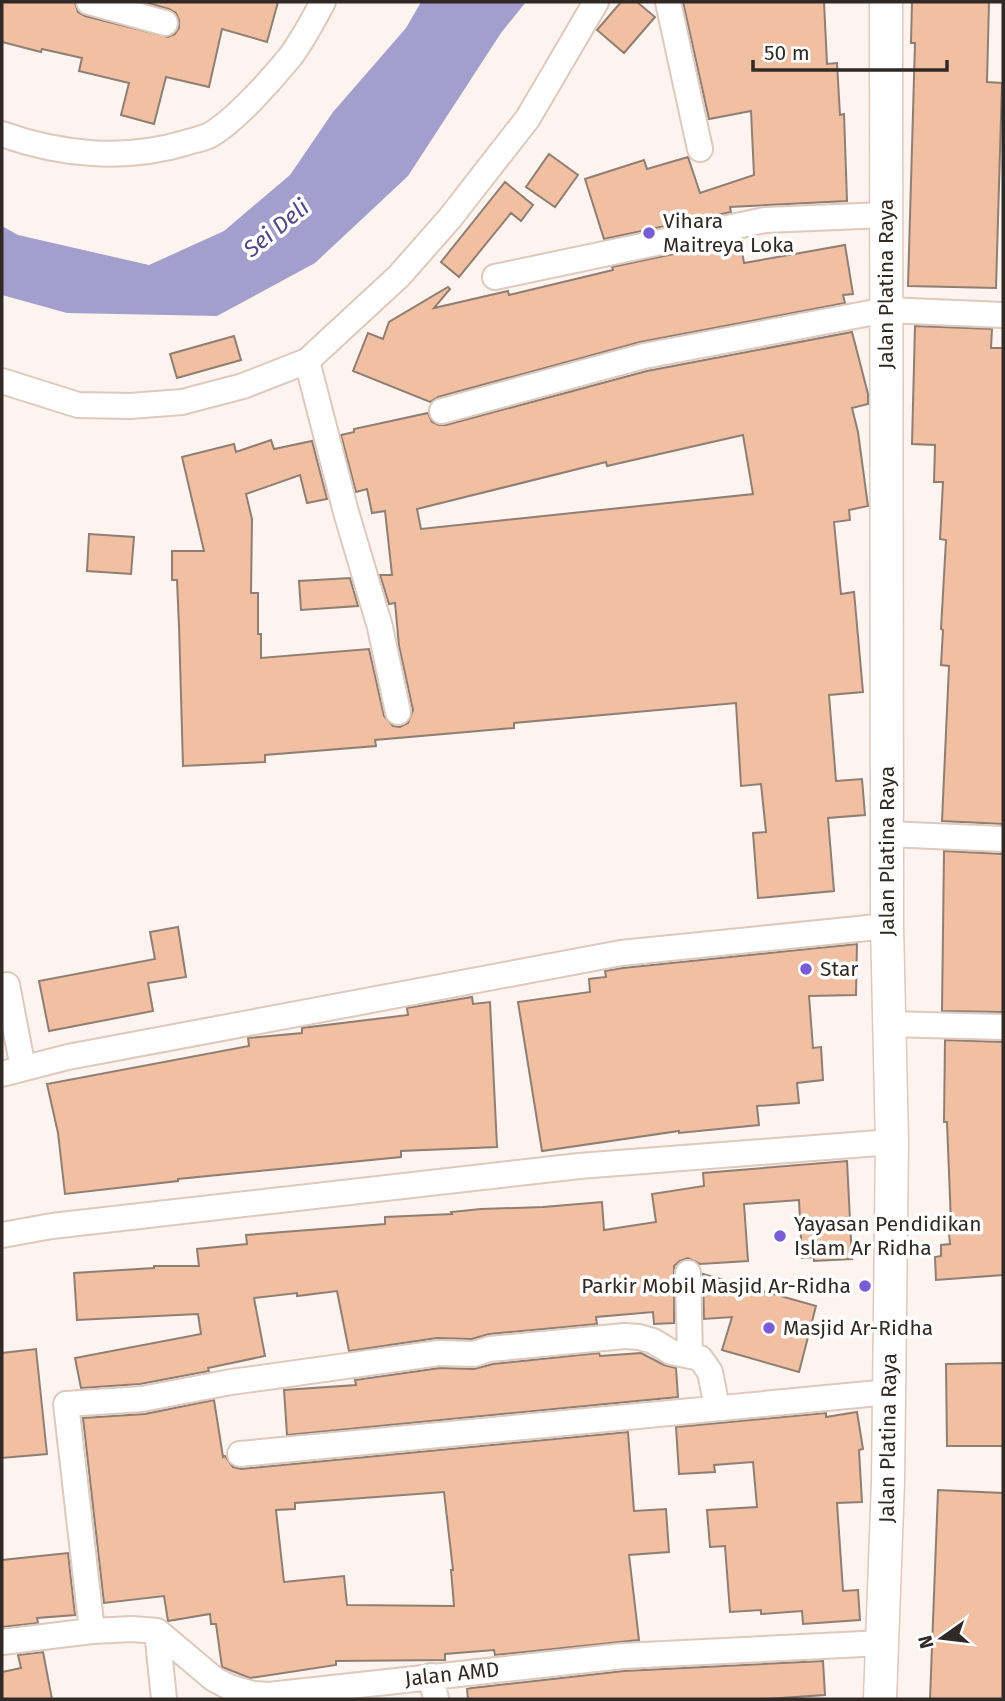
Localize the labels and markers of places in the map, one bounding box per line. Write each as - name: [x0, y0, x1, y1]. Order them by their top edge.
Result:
- place label: Vihara Maitreya Loka: [663, 208, 794, 258]
- marker: Vihara Maitreya Loka: [641, 225, 657, 241]
- place label: Star: [820, 956, 858, 982]
- marker: Star: [798, 961, 814, 977]
- place label: Yayasan Pendidikan Islam Ar Ridha: [794, 1211, 982, 1261]
- marker: Yayasan Pendidikan Islam Ar Ridha: [772, 1228, 788, 1244]
- place label: Parkir Mobil Masjid Ar-Ridha: [581, 1273, 851, 1299]
- marker: Parkir Mobil Masjid Ar-Ridha: [857, 1278, 873, 1294]
- place label: Masjid Ar-Ridha: [783, 1315, 933, 1341]
- marker: Masjid Ar-Ridha: [761, 1320, 777, 1336]

